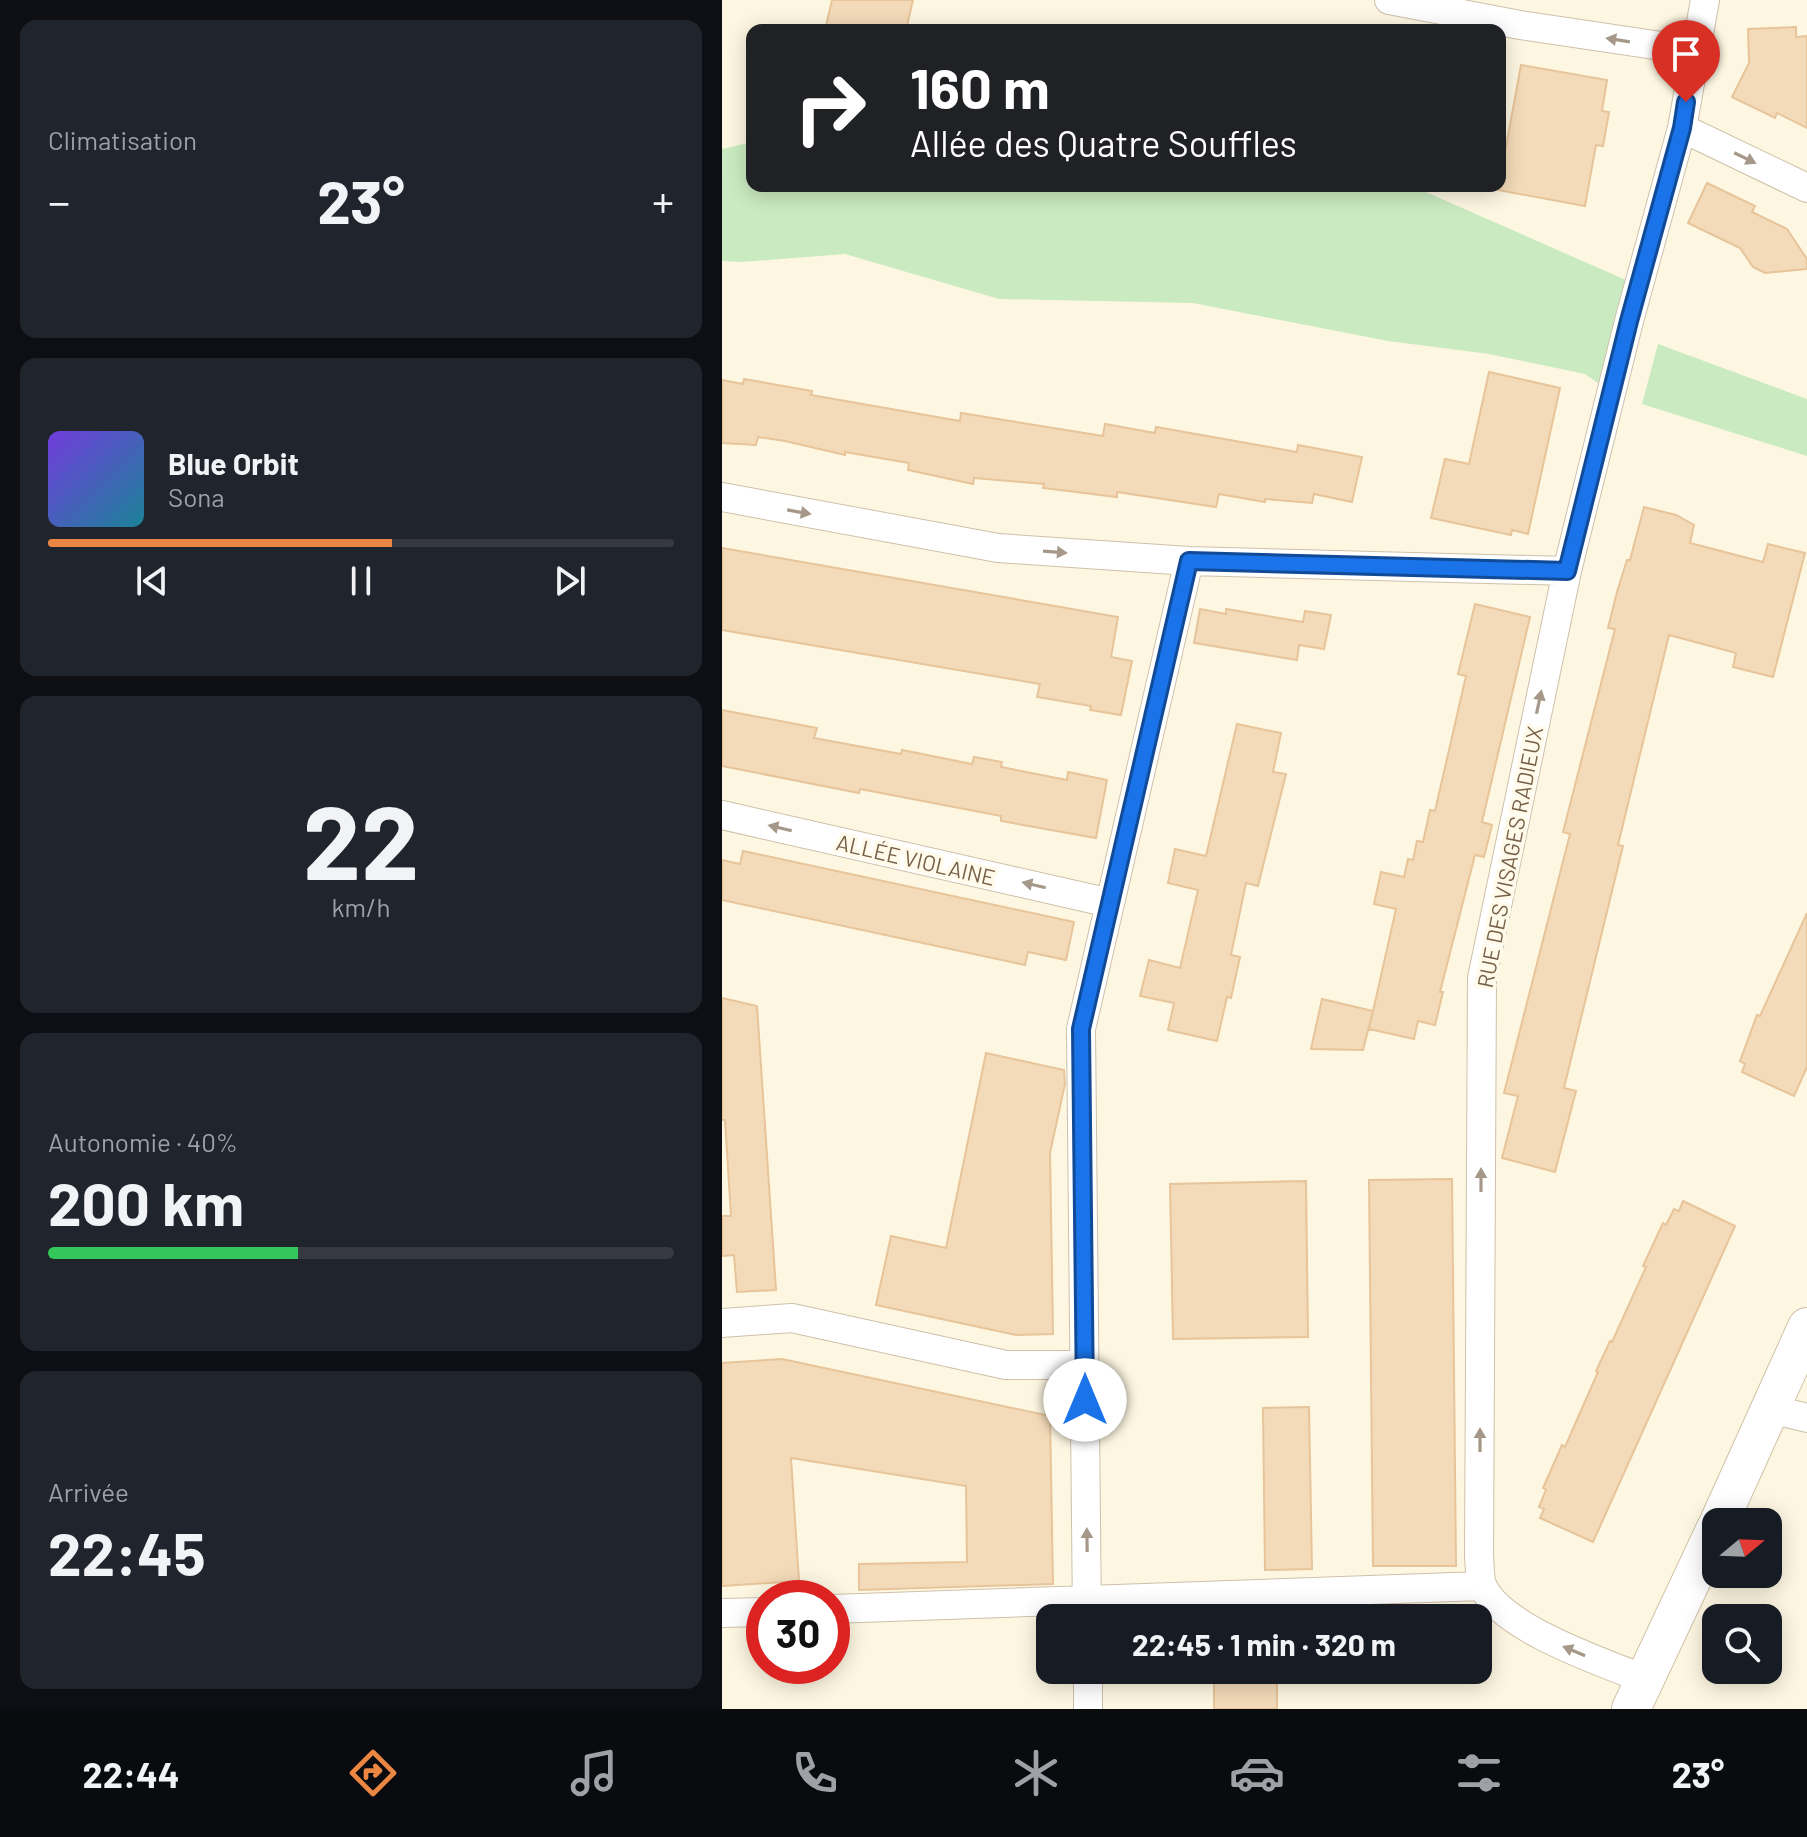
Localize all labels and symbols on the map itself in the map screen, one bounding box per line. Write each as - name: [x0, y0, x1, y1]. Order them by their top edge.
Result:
- pin: [1652, 20, 1720, 102]
- one-way arrow: [1605, 33, 1630, 45]
- one-way arrow: [1733, 151, 1756, 164]
- one-way arrow: [786, 506, 811, 518]
- one-way arrow: [1043, 546, 1068, 559]
- one-way arrow: [1533, 690, 1546, 715]
- street label: RUE DES VISAGES RADIEUX: [1471, 724, 1547, 990]
- one-way arrow: [768, 822, 793, 834]
- street label: ALLÉE VIOLAINE: [834, 828, 998, 890]
- one-way arrow: [1021, 879, 1046, 891]
- one-way arrow: [1475, 1167, 1487, 1192]
- position arrow: [1043, 1358, 1127, 1442]
- one-way arrow: [1473, 1427, 1486, 1452]
- north arrow: [1702, 1508, 1782, 1588]
- one-way arrow: [1080, 1527, 1093, 1552]
- speed limit sign: 30: [746, 1580, 850, 1684]
- one-way arrow: [1562, 1644, 1586, 1657]

